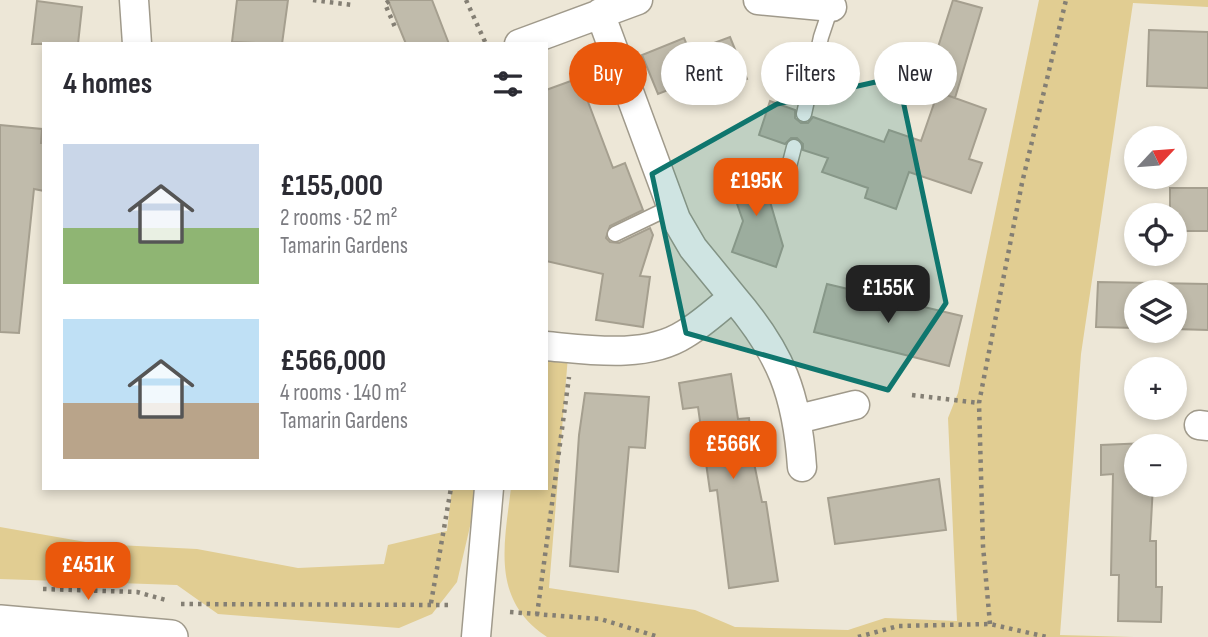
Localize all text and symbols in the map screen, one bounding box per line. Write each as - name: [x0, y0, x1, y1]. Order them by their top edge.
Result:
- chip: Buy: [569, 42, 647, 105]
- chip: Rent: [661, 42, 747, 105]
- chip: Filters: [761, 42, 860, 105]
- chip: New: [874, 42, 957, 105]
- icon: filters: [489, 65, 527, 103]
- text: 4 homes: [63, 66, 152, 102]
- north arrow: [1124, 126, 1186, 189]
- map controls: [1124, 126, 1187, 497]
- pin: £195K: [707, 158, 805, 218]
- text: £195K: [729, 167, 783, 195]
- text: £155,000: [280, 168, 383, 204]
- icon: home: [119, 172, 203, 256]
- button: locate: [1124, 203, 1187, 266]
- text: 2 rooms · 52 m²: [280, 204, 398, 232]
- text: Tamarin Gardens: [280, 232, 408, 260]
- pin: £155K: [839, 266, 937, 325]
- text: £155K: [862, 274, 914, 302]
- button: layers: [1124, 280, 1187, 343]
- text: £566,000: [280, 343, 386, 379]
- icon: home: [119, 347, 203, 431]
- button: +: [1124, 357, 1187, 420]
- text: 4 rooms · 140 m²: [280, 379, 407, 407]
- text: Tamarin Gardens: [280, 407, 408, 435]
- pin: £566K: [684, 421, 782, 481]
- text: £566K: [706, 430, 760, 458]
- button: −: [1124, 434, 1187, 497]
- pin: £451K: [39, 542, 137, 602]
- text: £451K: [61, 551, 115, 579]

